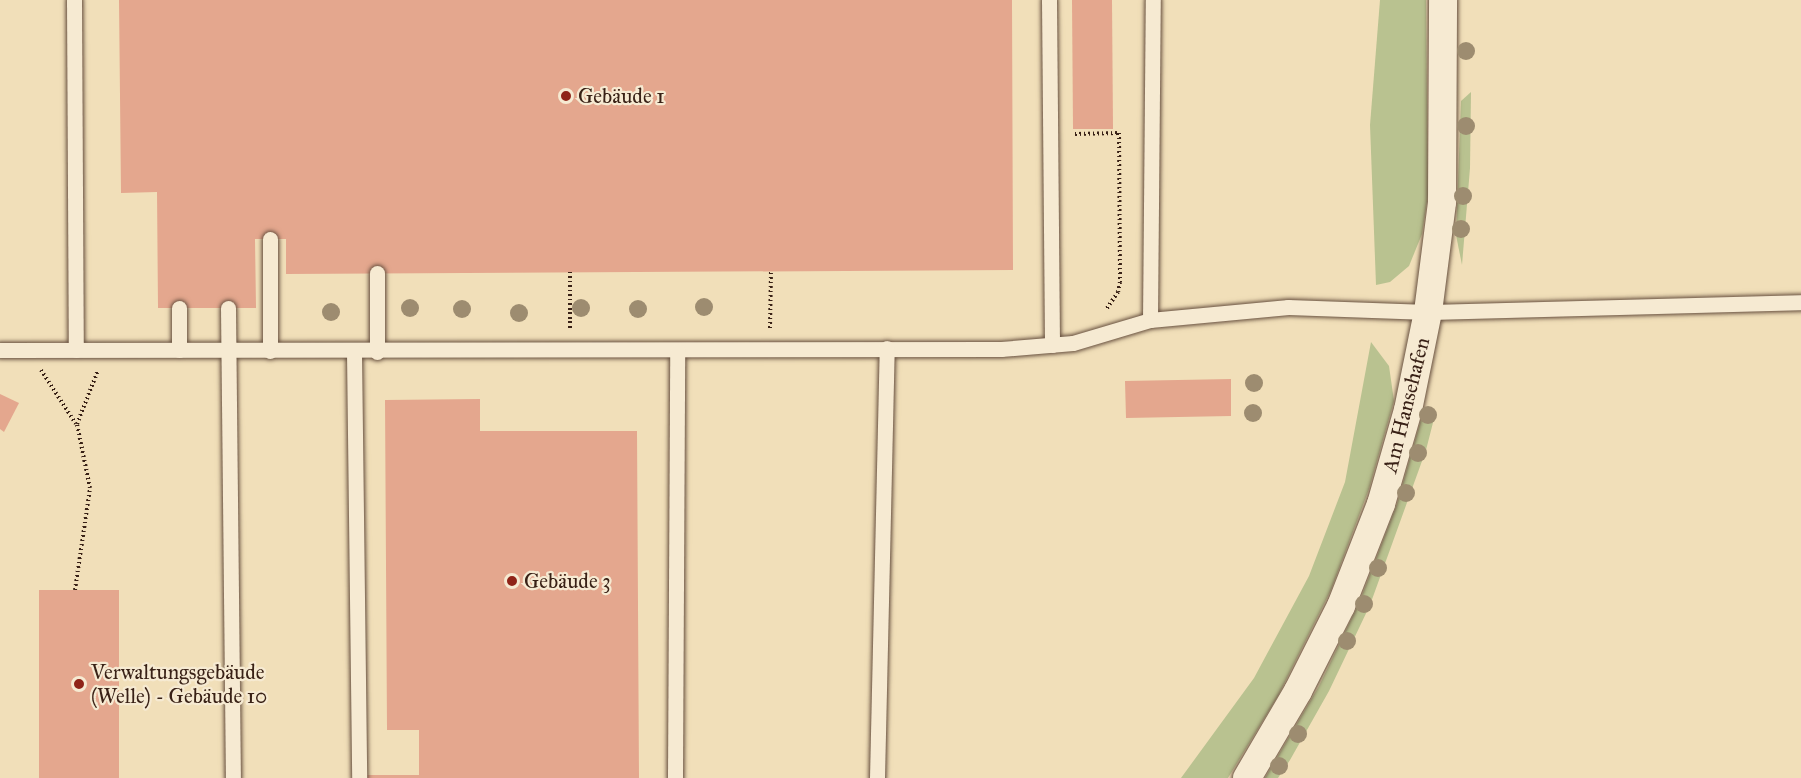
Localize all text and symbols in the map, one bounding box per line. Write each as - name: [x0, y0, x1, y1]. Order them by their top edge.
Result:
- place label: Gebäude 1: [578, 83, 664, 109]
- marker: Gebäude 1: [559, 89, 573, 103]
- street label: Am Hansehafen: [1377, 335, 1435, 475]
- place label: Gebäude 3: [524, 568, 611, 594]
- marker: Gebäude 3: [505, 574, 519, 588]
- place label: Verwaltungsgebäude (Welle) - Gebäude 10: [91, 659, 267, 709]
- marker: Verwaltungsgebäude (Welle) - Gebäude 10: [72, 677, 86, 691]

